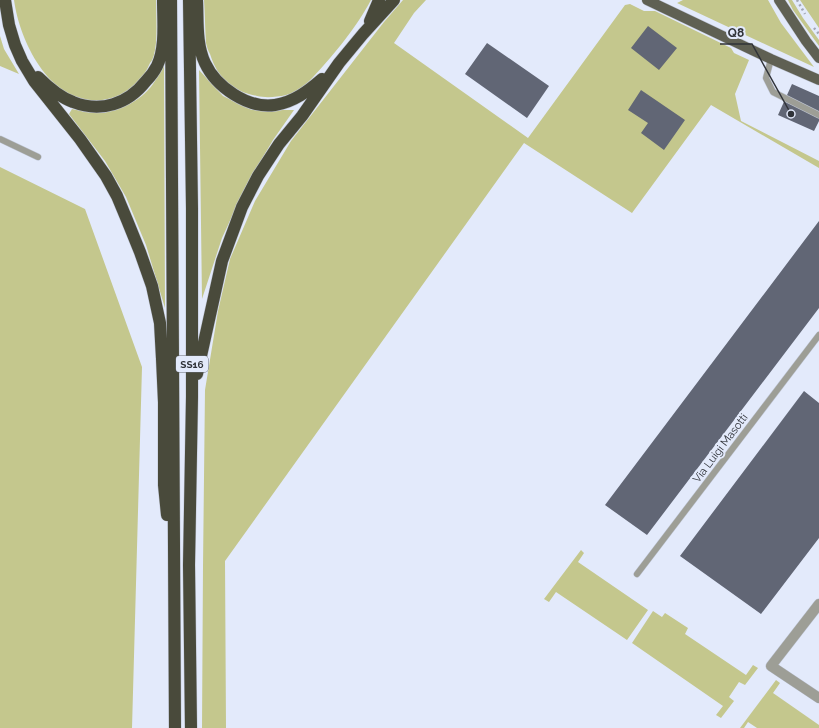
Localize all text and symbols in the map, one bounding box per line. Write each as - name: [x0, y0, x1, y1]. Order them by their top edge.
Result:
- callout: Q8: [720, 20, 752, 44]
- text: Q8: [728, 26, 744, 40]
- road number: SS16: [176, 356, 208, 372]
- street label: Via Luigi Masotti: [690, 411, 751, 485]

